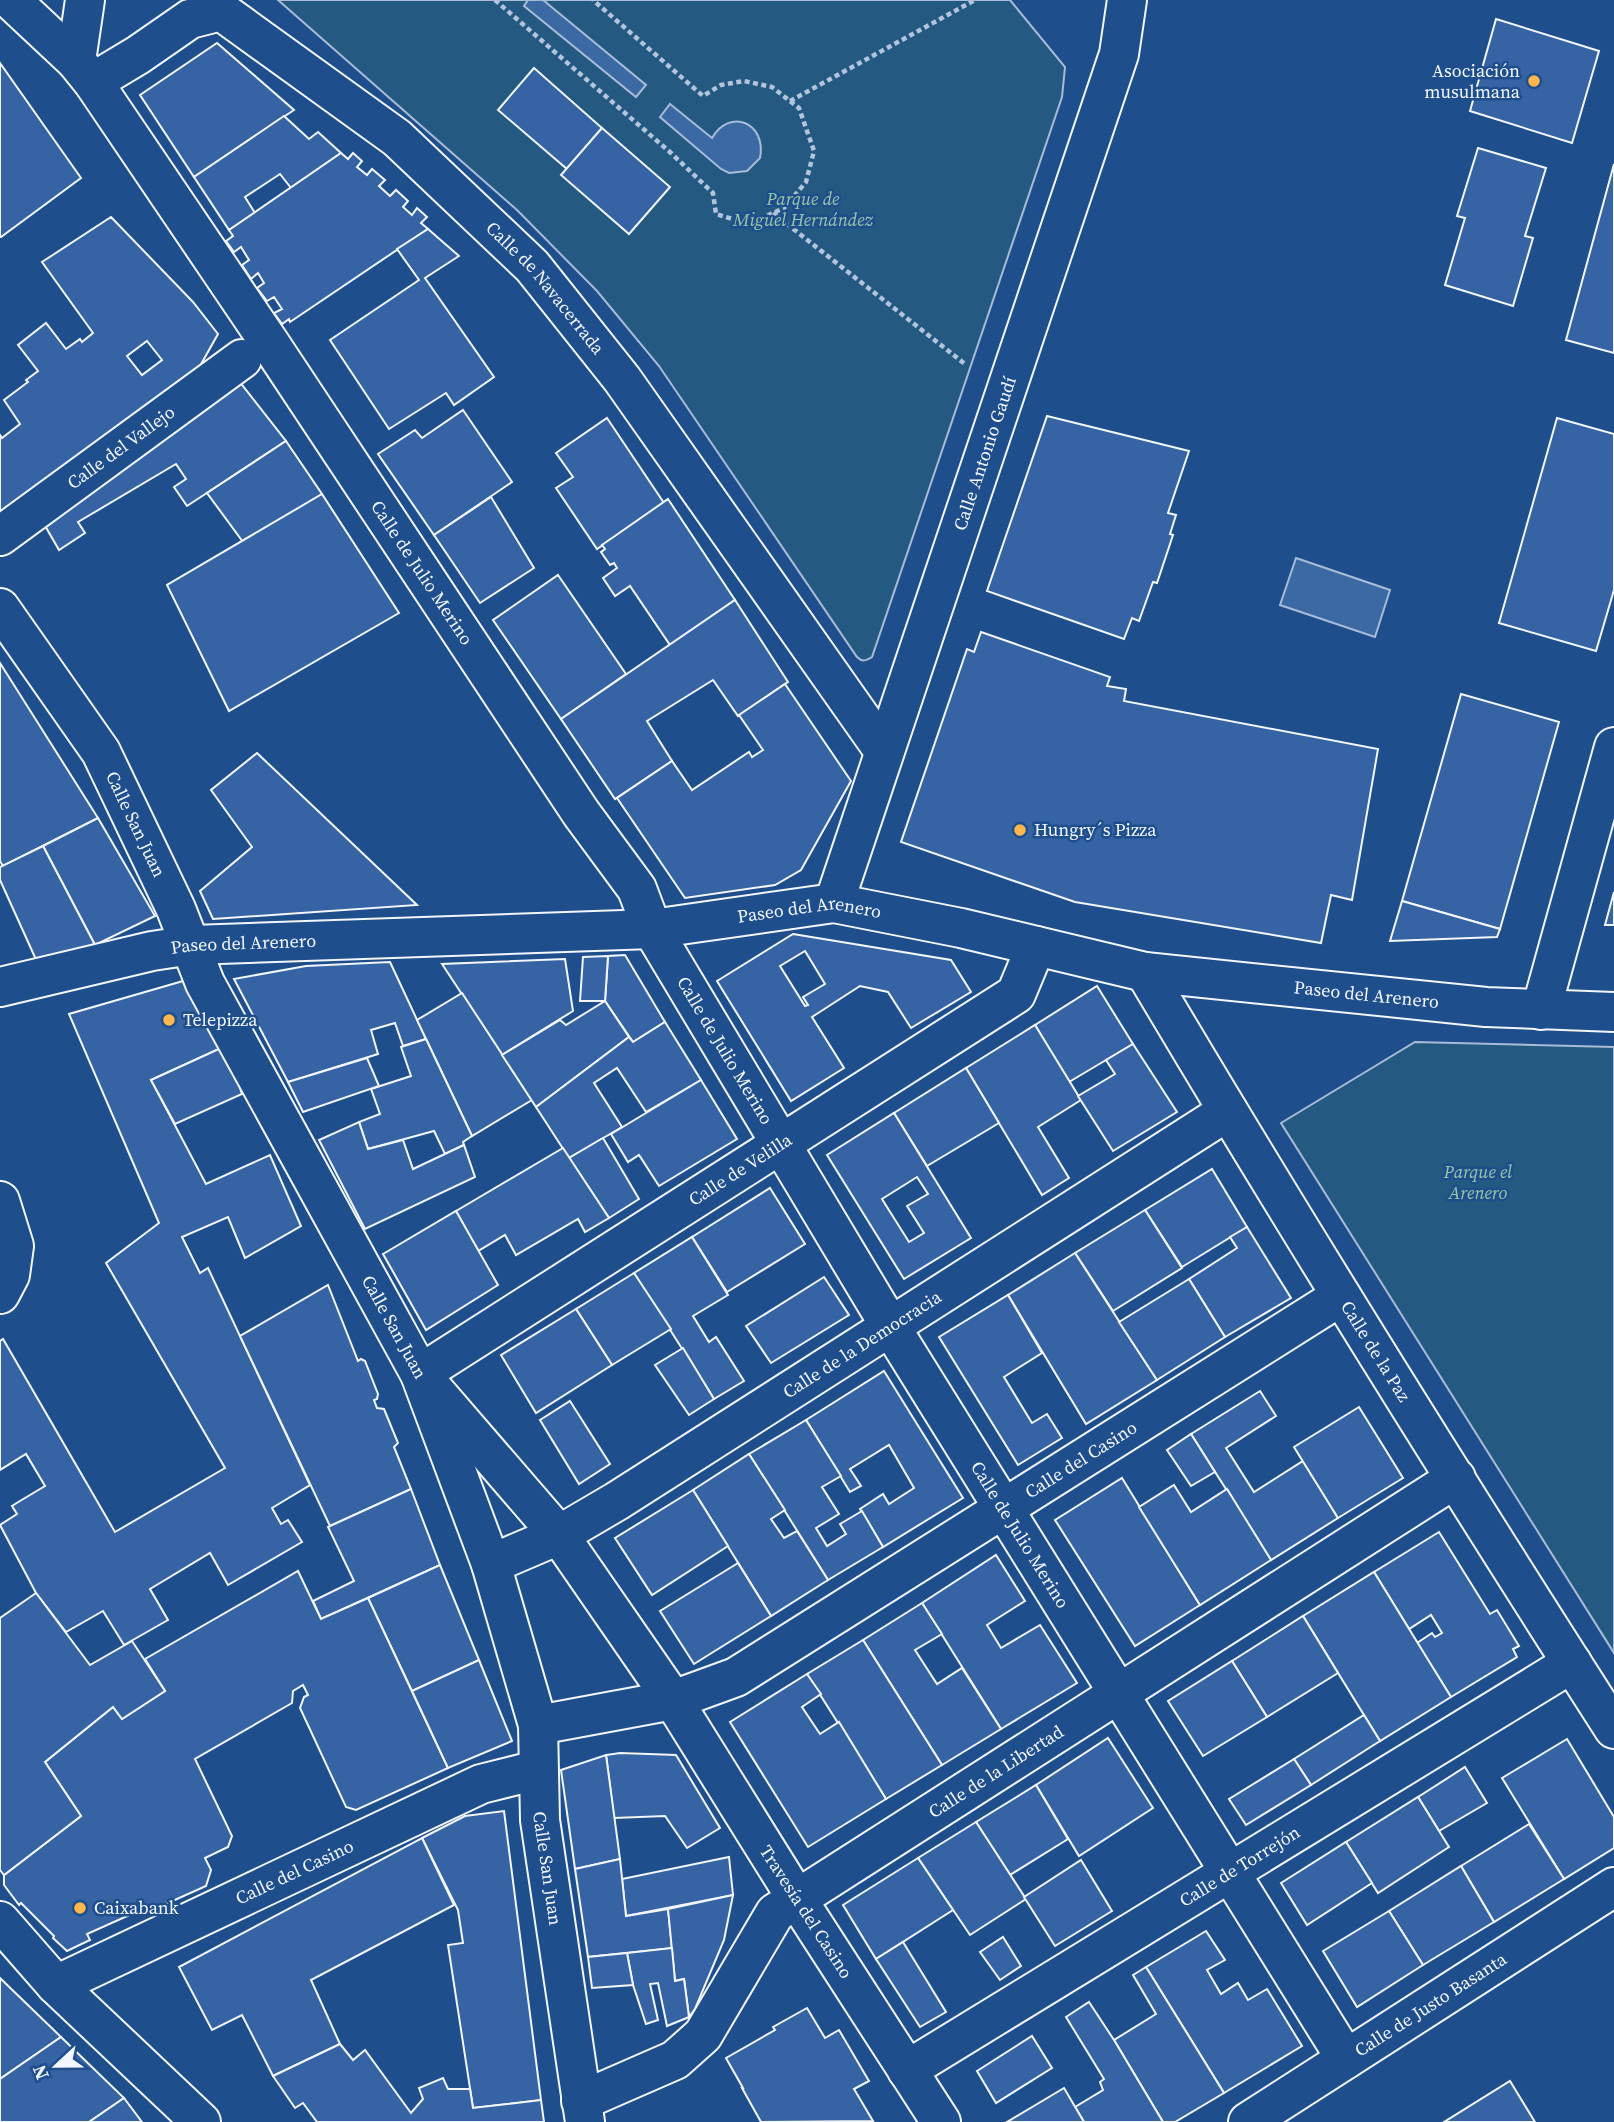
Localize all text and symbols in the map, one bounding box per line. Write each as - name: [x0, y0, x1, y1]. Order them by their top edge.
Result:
- place label: Asociación musulmana: [1424, 58, 1521, 104]
- marker: Asociación musulmana: [1526, 73, 1542, 89]
- park label: Parque de Miguel Hernández: [732, 186, 874, 232]
- street label: Calle de Navacerrada: [481, 216, 611, 360]
- street label: Calle Antonio Gaudí: [947, 373, 1022, 534]
- street label: Calle del Vallejo: [62, 399, 180, 495]
- street label: Calle de Julio Merino: [365, 495, 479, 650]
- street label: Calle San Juan: [100, 767, 172, 881]
- place label: Hungry´s Pizza: [1034, 817, 1157, 842]
- marker: Hungry´s Pizza: [1012, 822, 1028, 838]
- street label: Paseo del Arenero: [736, 890, 884, 929]
- street label: Paseo del Arenero: [169, 928, 317, 960]
- street label: Calle de Julio Merino: [671, 972, 779, 1129]
- street label: Paseo del Arenero: [1293, 974, 1440, 1014]
- place label: Telepizza: [183, 1007, 258, 1032]
- marker: Telepizza: [161, 1012, 177, 1028]
- street label: Calle de Velilla: [683, 1127, 797, 1212]
- park label: Parque el Arenero: [1443, 1159, 1512, 1205]
- street label: Calle San Juan: [356, 1270, 433, 1383]
- street label: Calle de la Democracia: [778, 1284, 947, 1404]
- street label: Calle de la Paz: [1335, 1296, 1417, 1407]
- street label: Calle del Casino: [1020, 1415, 1142, 1504]
- street label: Calle de Julio Merino: [965, 1456, 1076, 1613]
- street label: Calle de la Libertad: [923, 1719, 1068, 1824]
- street label: Calle San Juan: [528, 1811, 569, 1927]
- street label: Calle de Torrejón: [1174, 1819, 1305, 1913]
- street label: Calle del Casino: [231, 1833, 358, 1910]
- street label: Travesía del Casino: [754, 1840, 859, 1983]
- place label: Caixabank: [94, 1895, 179, 1920]
- marker: Caixabank: [72, 1900, 88, 1916]
- street label: Calle de Justo Basanta: [1350, 1946, 1512, 2062]
- north arrow: [21, 2031, 91, 2101]
- text: N: [26, 2061, 55, 2084]

